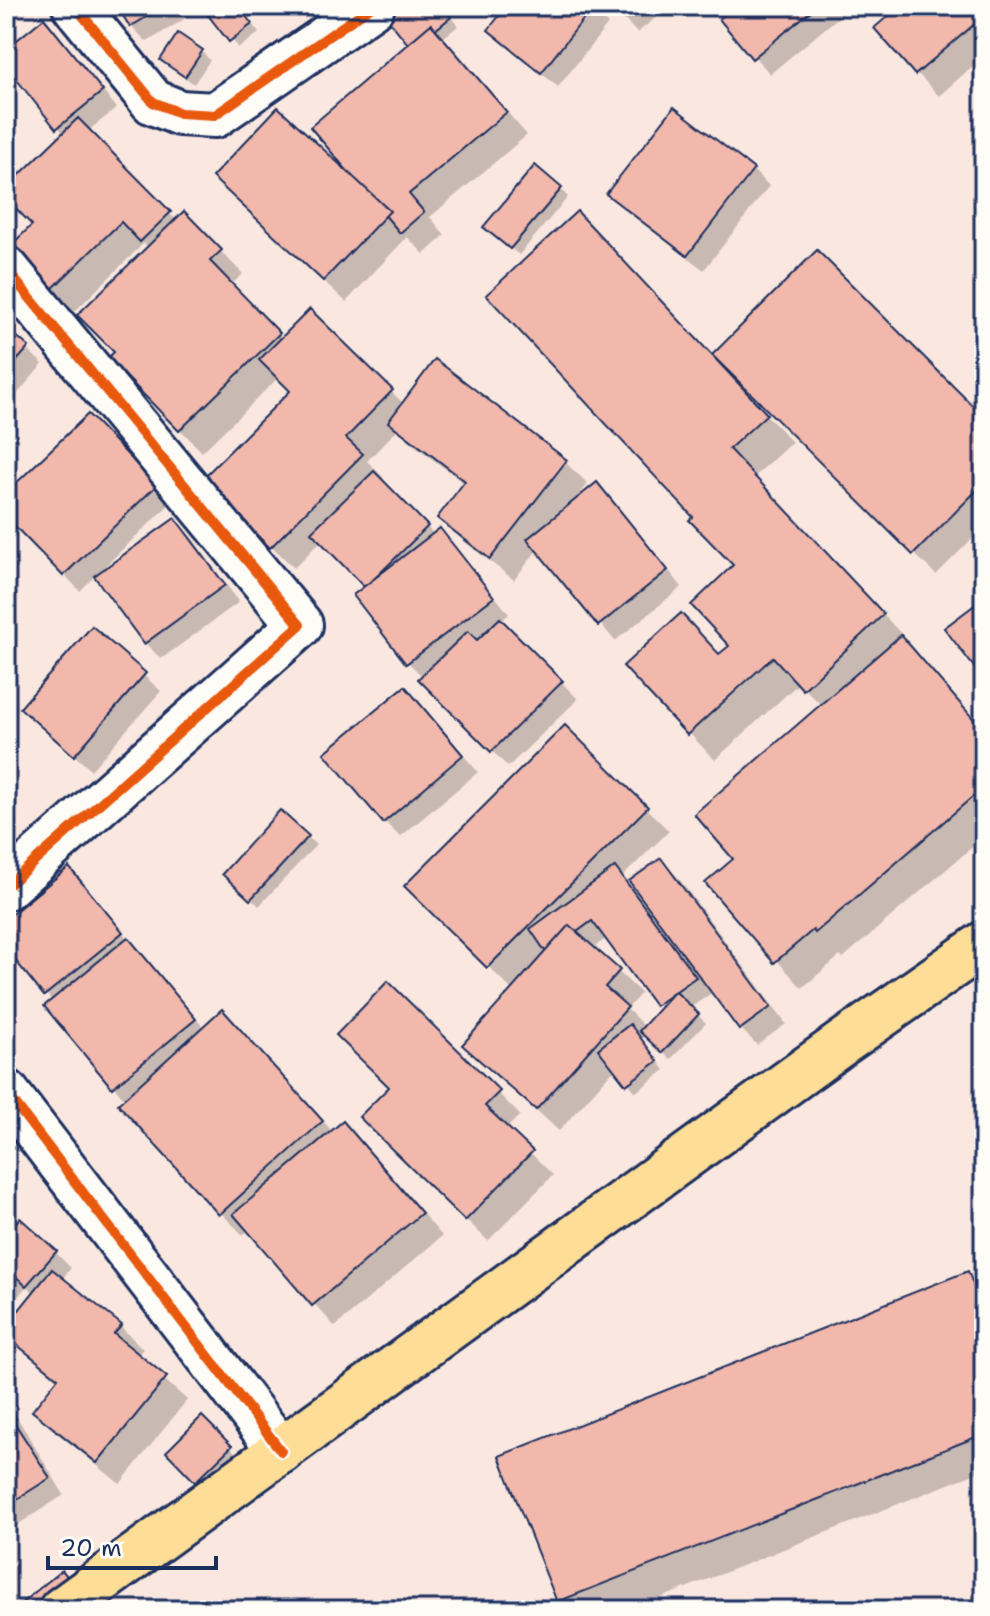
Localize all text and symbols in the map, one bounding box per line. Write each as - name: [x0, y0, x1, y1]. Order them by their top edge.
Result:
- scale bar: [48, 1520, 216, 1570]
- text: 20 m: [60, 1532, 122, 1564]

